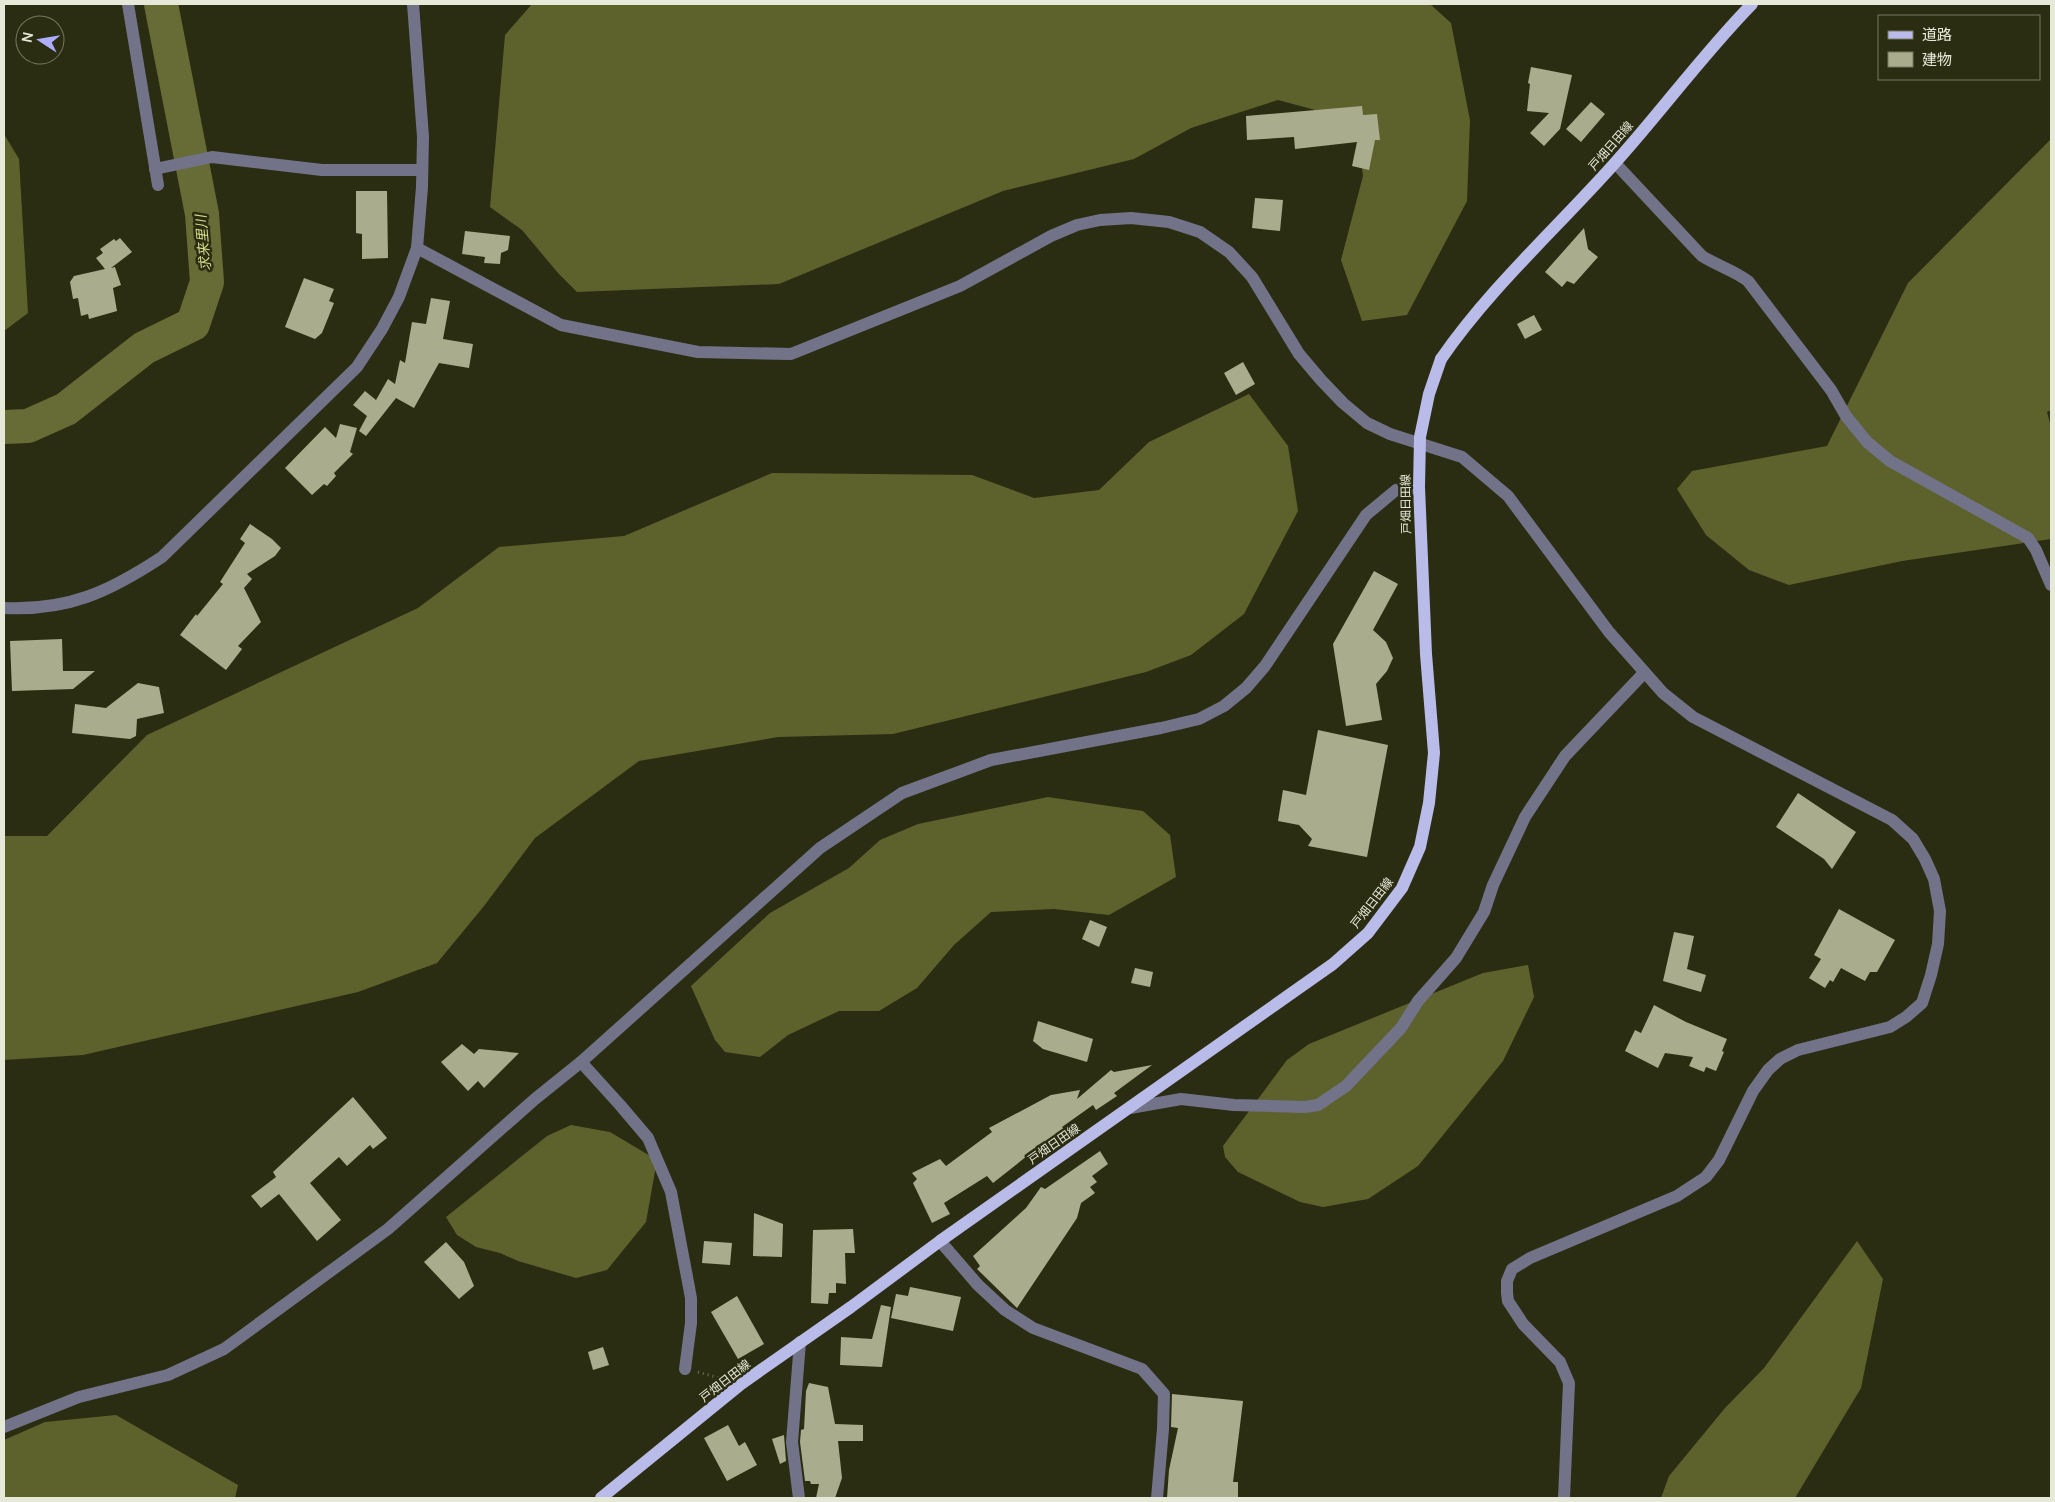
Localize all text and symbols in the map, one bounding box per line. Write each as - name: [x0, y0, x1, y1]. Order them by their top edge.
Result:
- north arrow: [15, 15, 65, 65]
- legend: [1878, 15, 2040, 80]
- text: 道路: [1922, 24, 1952, 45]
- text: N: [16, 30, 37, 44]
- text: 建物: [1922, 49, 1952, 70]
- street label: 戸畑日田線: [1585, 117, 1637, 174]
- water label: 求来里川: [190, 212, 214, 272]
- street label: 戸畑日田線: [1396, 474, 1415, 534]
- street label: 戸畑日田線: [1346, 874, 1397, 932]
- street label: 戸畑日田線: [1024, 1119, 1083, 1168]
- street label: 戸畑日田線: [696, 1355, 754, 1406]

